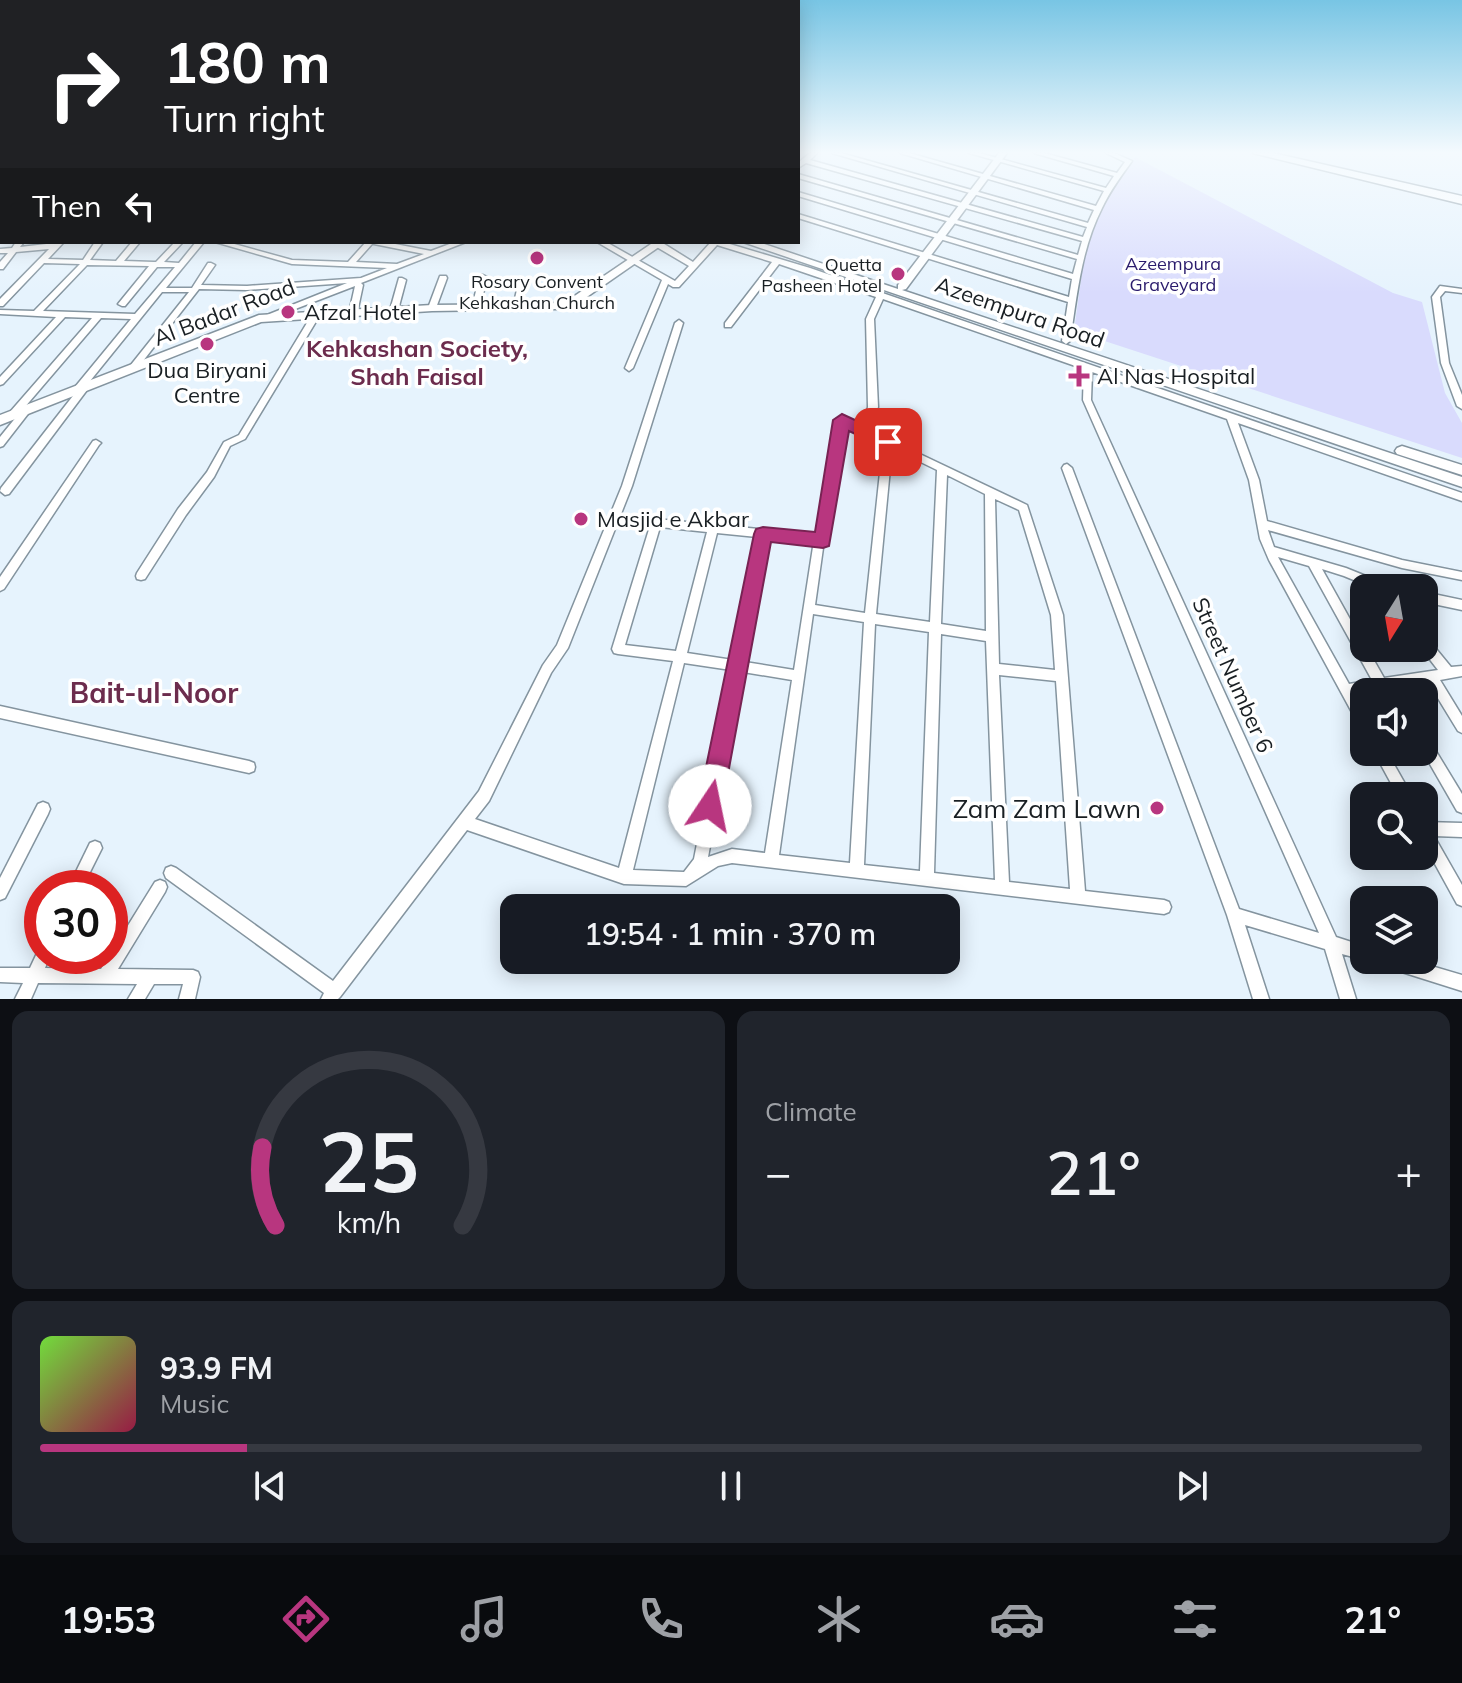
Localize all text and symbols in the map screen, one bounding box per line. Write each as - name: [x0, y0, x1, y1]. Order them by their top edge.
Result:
- text: 180 m: [164, 27, 331, 97]
- icon: right: [32, 32, 136, 136]
- text: Turn right: [164, 96, 325, 141]
- icon: left: [118, 184, 162, 228]
- text: Then: [32, 187, 102, 225]
- marker: Rosary Convent Kehkashan Church: [528, 249, 546, 267]
- park label: Azeempura Graveyard: [1125, 252, 1221, 296]
- place label: Quetta Pasheen Hotel: [761, 253, 882, 297]
- marker: Quetta Pasheen Hotel: [889, 265, 907, 283]
- place label: Rosary Convent Kehkashan Church: [459, 270, 615, 314]
- street label: Azeempura Road: [932, 270, 1108, 354]
- street label: Al Badar Road: [149, 272, 299, 352]
- place label: Afzal Hotel: [304, 298, 417, 326]
- marker: Afzal Hotel: [279, 303, 297, 321]
- district label: Kehkashan Society, Shah Faisal: [306, 333, 528, 391]
- marker: Dua Biryani Centre: [198, 335, 216, 353]
- place label: Dua Biryani Centre: [147, 356, 267, 409]
- place label: Al Nas Hospital: [1097, 362, 1255, 390]
- marker: Al Nas Hospital: [1068, 365, 1090, 387]
- pin: [854, 408, 922, 476]
- icon: arrive: [866, 420, 910, 464]
- place label: Masjid e Akbar: [597, 505, 749, 533]
- marker: Masjid e Akbar: [572, 510, 590, 528]
- north arrow: [1350, 574, 1438, 662]
- map controls: [1350, 574, 1438, 974]
- street label: Street Number 6: [1186, 593, 1280, 757]
- district label: Bait-ul-Noor: [70, 675, 238, 710]
- button: sound: [1350, 678, 1438, 766]
- position arrow: [668, 764, 752, 848]
- button: search: [1350, 782, 1438, 870]
- place label: Zam Zam Lawn: [953, 792, 1141, 825]
- marker: Zam Zam Lawn: [1148, 799, 1166, 817]
- speed limit sign: 30: [24, 870, 128, 974]
- button: layers: [1350, 886, 1438, 974]
- text: 19:54 · 1 min · 370 m: [584, 915, 876, 953]
- text: Climate: [765, 1095, 857, 1128]
- text: 25: [319, 1108, 418, 1213]
- text: 21°: [1046, 1135, 1141, 1210]
- text: −: [765, 1145, 791, 1200]
- text: +: [1396, 1145, 1422, 1200]
- text: km/h: [336, 1204, 401, 1240]
- text: 93.9 FM: [160, 1349, 273, 1387]
- text: Music: [160, 1387, 229, 1420]
- icon: previous: [248, 1464, 292, 1508]
- icon: pause: [709, 1464, 753, 1508]
- icon: next: [1170, 1464, 1214, 1508]
- icon: directions: [278, 1591, 334, 1647]
- icon: music: [456, 1591, 512, 1647]
- icon: phone: [633, 1591, 689, 1647]
- icon: climate: [811, 1591, 867, 1647]
- icon: car: [989, 1591, 1045, 1647]
- icon: filters: [1167, 1591, 1223, 1647]
- text: 19:53: [61, 1597, 156, 1642]
- text: 21°: [1344, 1597, 1401, 1642]

